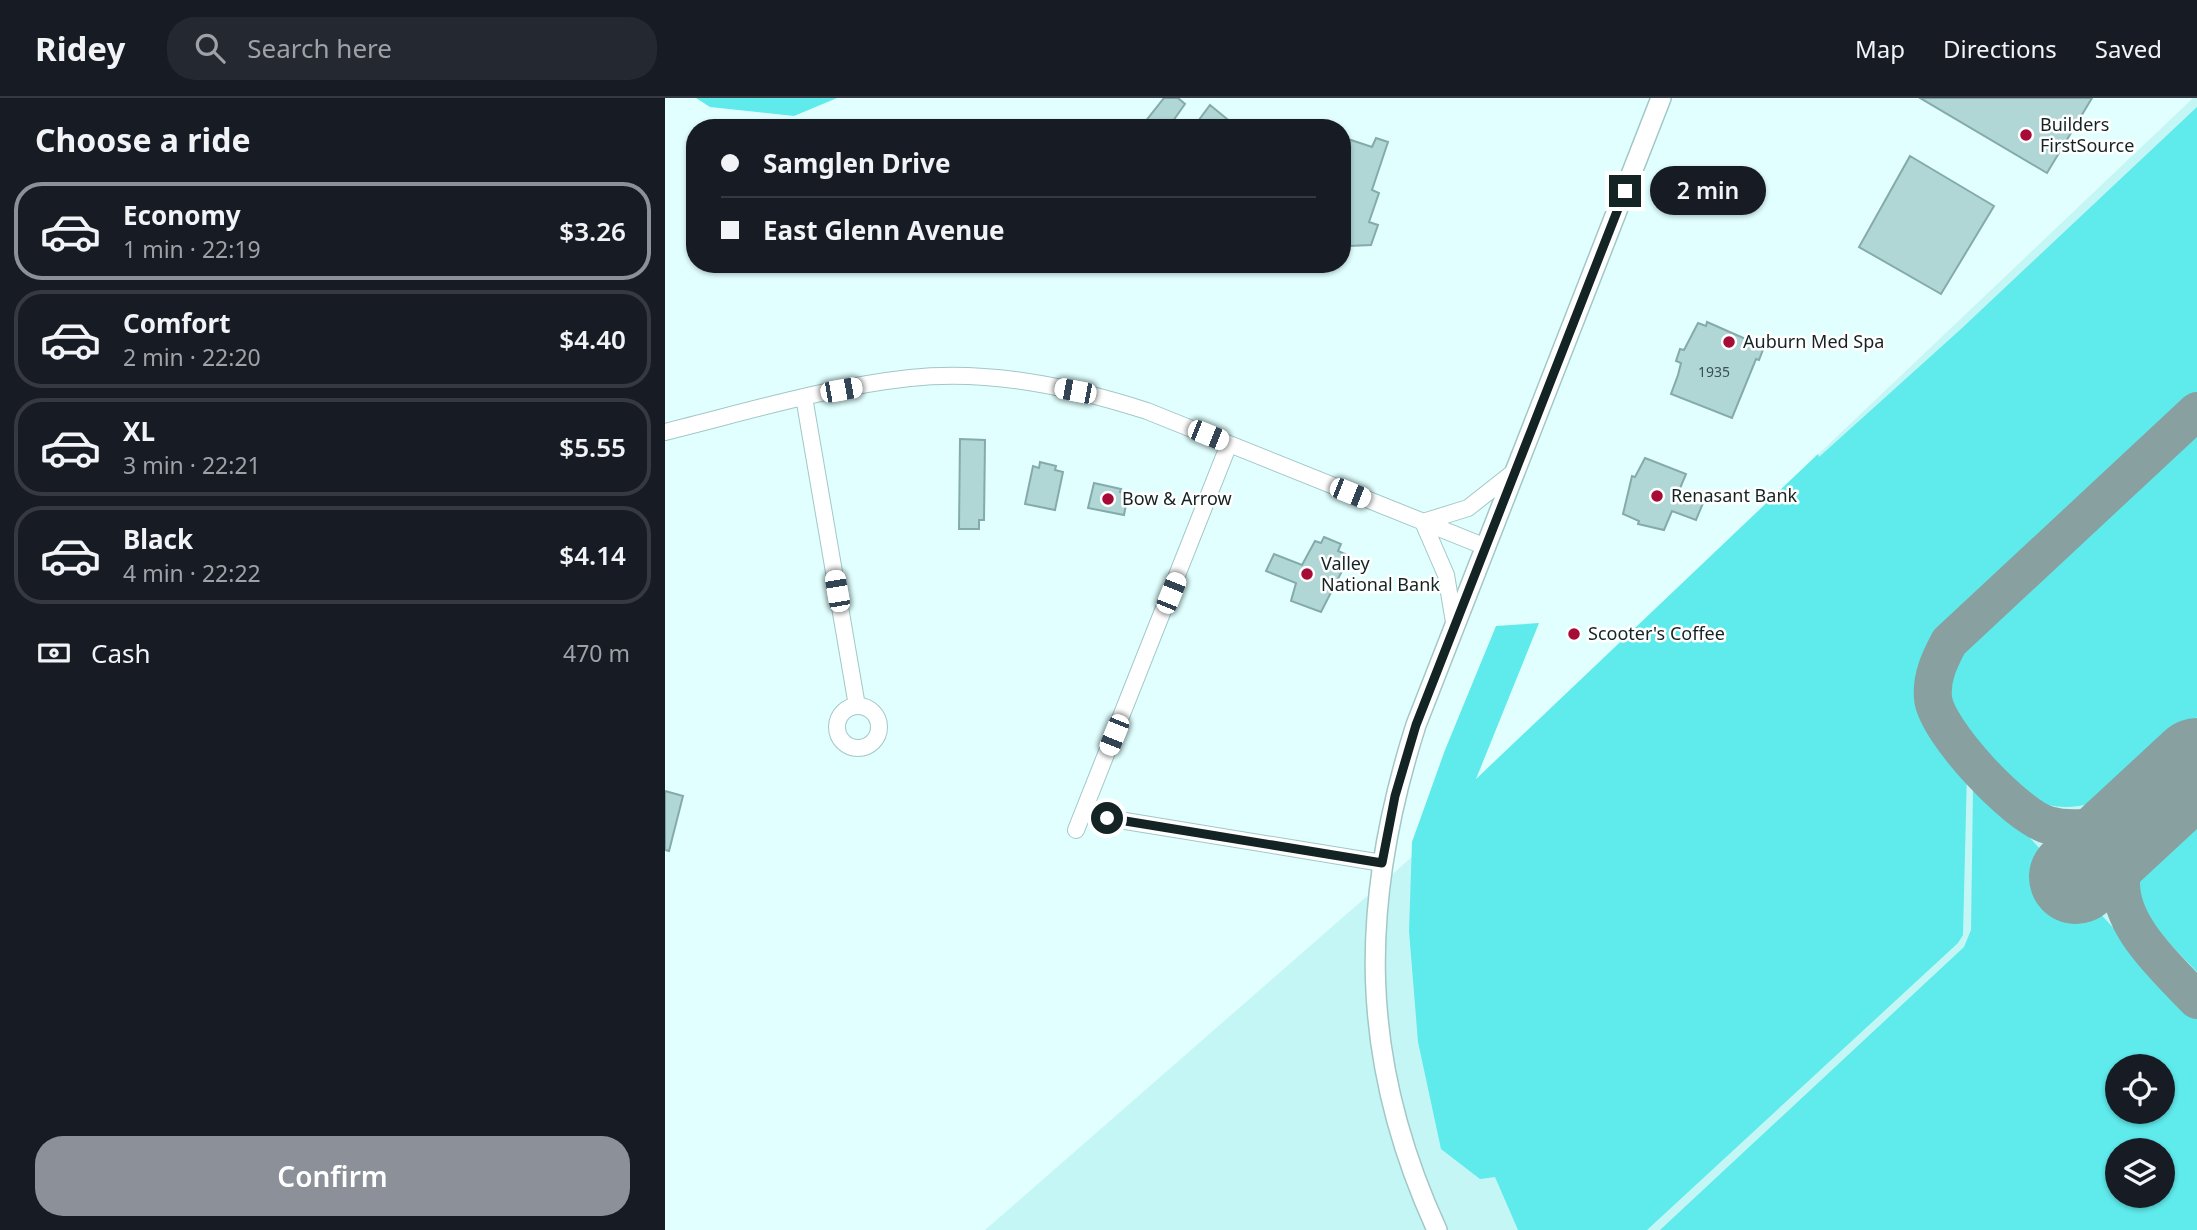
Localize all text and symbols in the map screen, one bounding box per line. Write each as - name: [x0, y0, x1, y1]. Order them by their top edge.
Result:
- search box: [167, 17, 657, 80]
- text: Ridey: [35, 26, 125, 71]
- icon: search: [191, 29, 229, 67]
- text: Search here: [247, 30, 392, 66]
- text: Map: [1855, 32, 1905, 65]
- text: Directions: [1943, 32, 2057, 65]
- text: Saved: [2095, 32, 2162, 65]
- place label: Builders FirstSource: [2040, 112, 2134, 157]
- text: Choose a ride: [35, 118, 251, 161]
- marker: Builders FirstSource: [2018, 127, 2034, 143]
- text: Samglen Drive: [763, 145, 950, 181]
- callout: 2 min: [1649, 166, 1765, 216]
- text: 2 min: [1677, 174, 1739, 206]
- route end: [1609, 175, 1641, 207]
- text: Economy: [123, 197, 241, 233]
- icon: car: [39, 200, 102, 263]
- text: East Glenn Avenue: [763, 212, 1005, 248]
- text: $3.26: [559, 213, 626, 249]
- text: 1 min · 22:19: [123, 233, 261, 265]
- text: Comfort: [123, 305, 231, 341]
- icon: car: [39, 308, 102, 371]
- text: $4.40: [559, 321, 626, 357]
- place label: Auburn Med Spa: [1743, 329, 1884, 353]
- marker: Auburn Med Spa: [1721, 334, 1737, 350]
- text: 2 min · 22:20: [123, 341, 261, 373]
- house number: 1935: [1698, 362, 1730, 381]
- car: [819, 376, 864, 404]
- car: [1053, 377, 1098, 405]
- text: XL: [123, 413, 155, 449]
- icon: car: [39, 416, 102, 479]
- car: [1185, 417, 1232, 453]
- text: $5.55: [559, 429, 626, 465]
- text: 3 min · 22:21: [123, 449, 261, 481]
- car: [1327, 475, 1374, 511]
- place label: Renasant Bank: [1671, 483, 1798, 507]
- place label: Bow & Arrow: [1122, 486, 1232, 510]
- marker: Renasant Bank: [1649, 488, 1665, 504]
- marker: Bow & Arrow: [1100, 491, 1116, 507]
- text: Black: [123, 521, 193, 557]
- icon: car: [39, 524, 102, 587]
- text: $4.14: [559, 537, 626, 573]
- place label: Valley National Bank: [1321, 551, 1440, 596]
- text: 4 min · 22:22: [123, 557, 261, 589]
- marker: Valley National Bank: [1299, 566, 1315, 582]
- car: [824, 568, 851, 614]
- car: [1154, 570, 1189, 616]
- place label: Scooter's Coffee: [1588, 621, 1725, 645]
- marker: Scooter's Coffee: [1566, 626, 1582, 642]
- icon: cash: [35, 634, 73, 672]
- text: Cash: [91, 635, 151, 671]
- text: 470 m: [563, 637, 630, 669]
- car: [1097, 712, 1132, 758]
- route start: [1091, 802, 1123, 834]
- map controls: [2105, 1054, 2175, 1208]
- button: locate: [2105, 1054, 2175, 1124]
- button: Confirm: [35, 1136, 630, 1216]
- button: layers: [2105, 1138, 2175, 1208]

